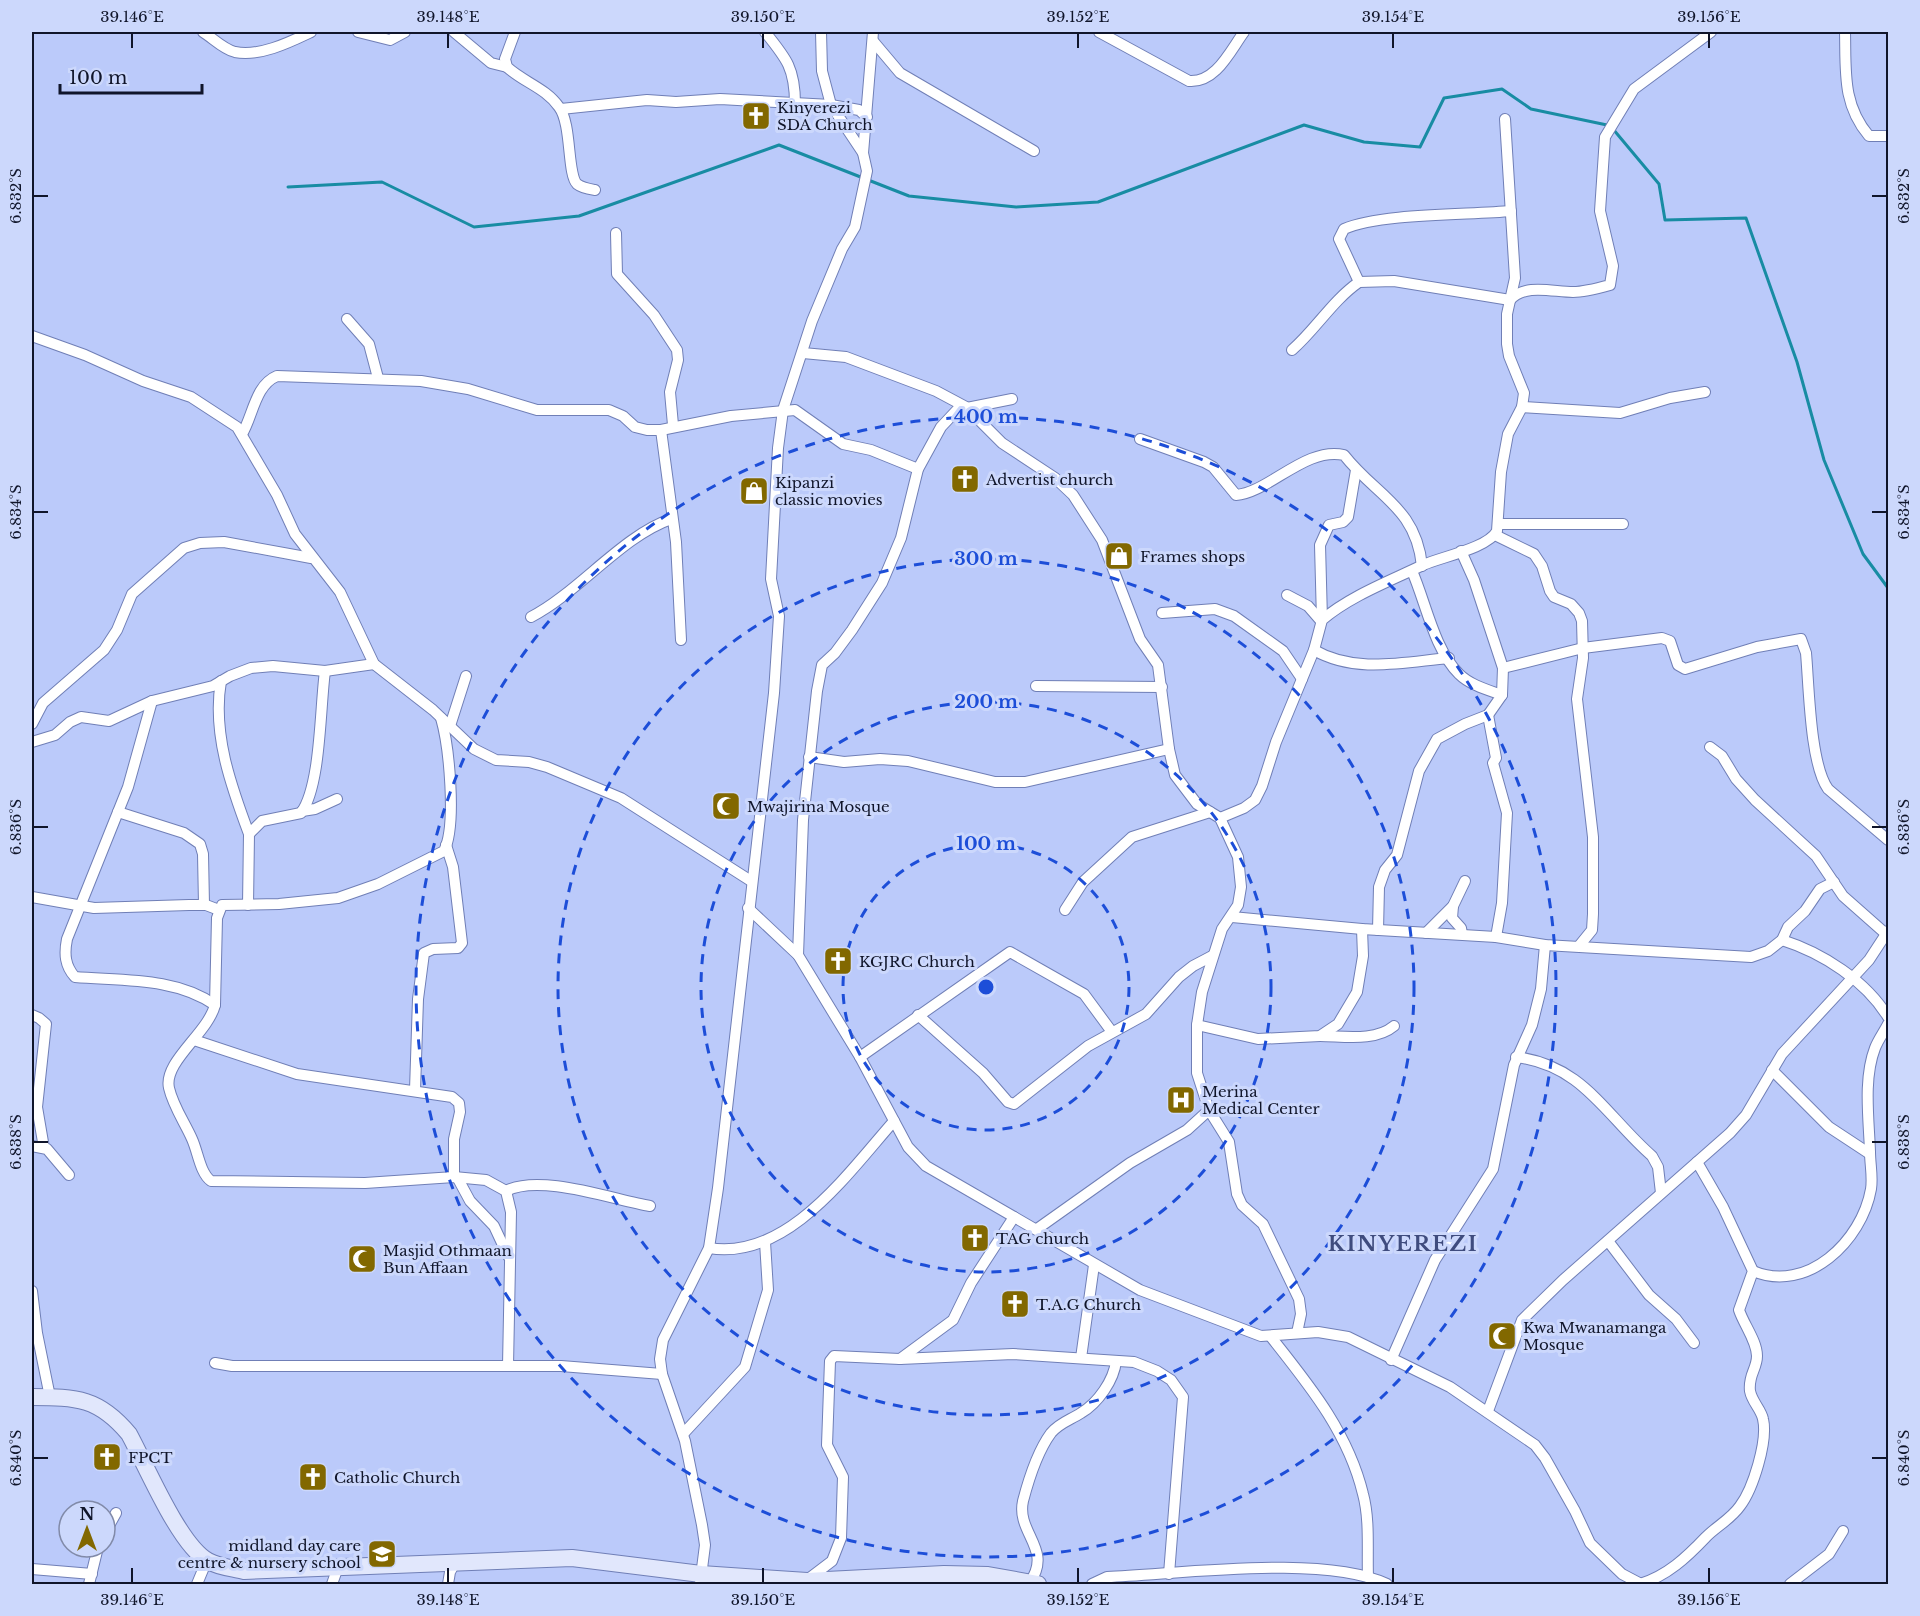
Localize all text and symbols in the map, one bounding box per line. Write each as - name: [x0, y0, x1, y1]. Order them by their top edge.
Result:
- text: 39.146°E: [100, 7, 164, 26]
- text: 39.148°E: [416, 7, 480, 26]
- text: 39.150°E: [731, 7, 795, 26]
- text: 39.152°E: [1046, 7, 1110, 26]
- text: 39.154°E: [1362, 7, 1424, 26]
- text: 39.156°E: [1677, 7, 1741, 26]
- scale bar: [60, 57, 202, 95]
- text: 100 m: [69, 67, 127, 89]
- place label: Kinyerezi SDA Church: [777, 98, 873, 134]
- church icon: Kinyerezi SDA Church: [740, 100, 772, 132]
- text: 6.832°S: [6, 168, 25, 224]
- text: 6.832°S: [1894, 168, 1913, 224]
- text: 400 m: [954, 406, 1018, 428]
- church icon: Advertist church: [949, 463, 981, 495]
- place label: Advertist church: [985, 470, 1113, 489]
- place label: Kipanzi classic movies: [775, 473, 883, 509]
- shop icon: Kipanzi classic movies: [738, 475, 770, 507]
- text: 6.834°S: [6, 484, 25, 540]
- text: 6.834°S: [1894, 484, 1913, 540]
- shop icon: Frames shops: [1103, 540, 1135, 572]
- place label: Frames shops: [1140, 547, 1245, 566]
- text: 300 m: [954, 548, 1018, 570]
- text: 200 m: [954, 691, 1018, 713]
- mosque icon: Mwajirina Mosque: [710, 790, 742, 822]
- place label: Mwajirina Mosque: [747, 797, 890, 816]
- text: 6.836°S: [6, 799, 25, 855]
- text: 6.836°S: [1894, 799, 1913, 855]
- text: 100 m: [956, 833, 1016, 855]
- church icon: KGJRC Church: [822, 945, 854, 977]
- place label: KGJRC Church: [859, 952, 975, 971]
- centre of rings: [976, 977, 996, 997]
- place label: Merina Medical Center: [1202, 1082, 1321, 1118]
- hospital icon: Merina Medical Center: [1165, 1084, 1197, 1116]
- text: 6.838°S: [6, 1114, 25, 1170]
- text: 6.838°S: [1894, 1114, 1913, 1170]
- church icon: TAG church: [959, 1222, 991, 1254]
- place label: TAG church: [996, 1229, 1089, 1248]
- district label: KINYEREZI: [1328, 1231, 1478, 1257]
- place label: Masjid Othmaan Bun Affaan: [383, 1241, 512, 1277]
- mosque icon: Masjid Othmaan Bun Affaan: [346, 1243, 378, 1275]
- church icon: T.A.G Church: [999, 1288, 1031, 1320]
- place label: T.A.G Church: [1036, 1295, 1141, 1314]
- place label: Kwa Mwanamanga Mosque: [1523, 1318, 1667, 1354]
- mosque icon: Kwa Mwanamanga Mosque: [1486, 1320, 1518, 1352]
- text: 6.840°S: [6, 1429, 25, 1487]
- text: 6.840°S: [1894, 1429, 1913, 1487]
- church icon: FPCT: [91, 1441, 123, 1473]
- place label: FPCT: [128, 1448, 172, 1467]
- church icon: Catholic Church: [297, 1461, 329, 1493]
- place label: Catholic Church: [334, 1468, 460, 1487]
- north arrow: [57, 1499, 117, 1559]
- text: N: [79, 1504, 95, 1524]
- place label: midland day care centre & nursery school: [178, 1536, 361, 1572]
- school or university icon: midland day care centre & nursery school: [366, 1538, 398, 1570]
- text: 39.146°E: [100, 1590, 164, 1609]
- text: 39.148°E: [416, 1590, 480, 1609]
- text: 39.150°E: [731, 1590, 795, 1609]
- text: 39.152°E: [1046, 1590, 1110, 1609]
- text: 39.154°E: [1362, 1590, 1424, 1609]
- text: 39.156°E: [1677, 1590, 1741, 1609]

